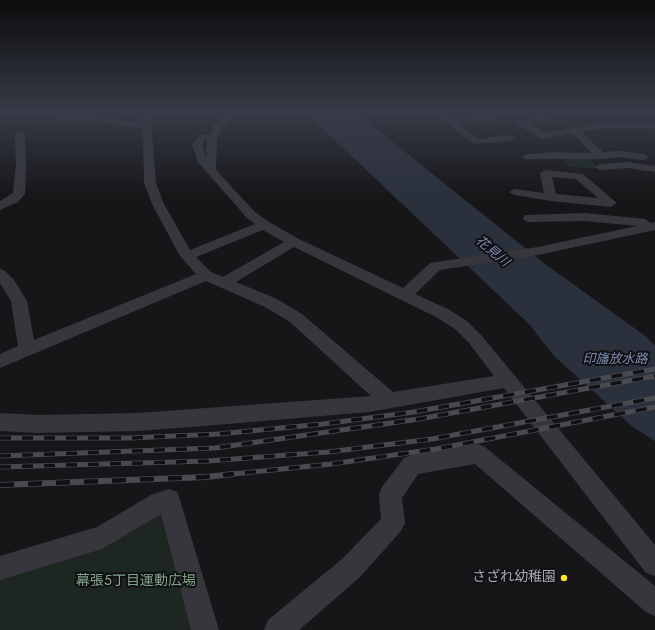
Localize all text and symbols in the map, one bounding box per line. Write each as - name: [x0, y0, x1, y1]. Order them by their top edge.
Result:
- water label: 花見川: [472, 233, 512, 271]
- water label: 印旛放水路: [583, 352, 647, 368]
- place label: さざれ幼稚園: [472, 570, 556, 586]
- marker: さざれ幼稚園: [559, 573, 569, 583]
- park label: 幕張5丁目運動広場: [76, 574, 196, 590]

